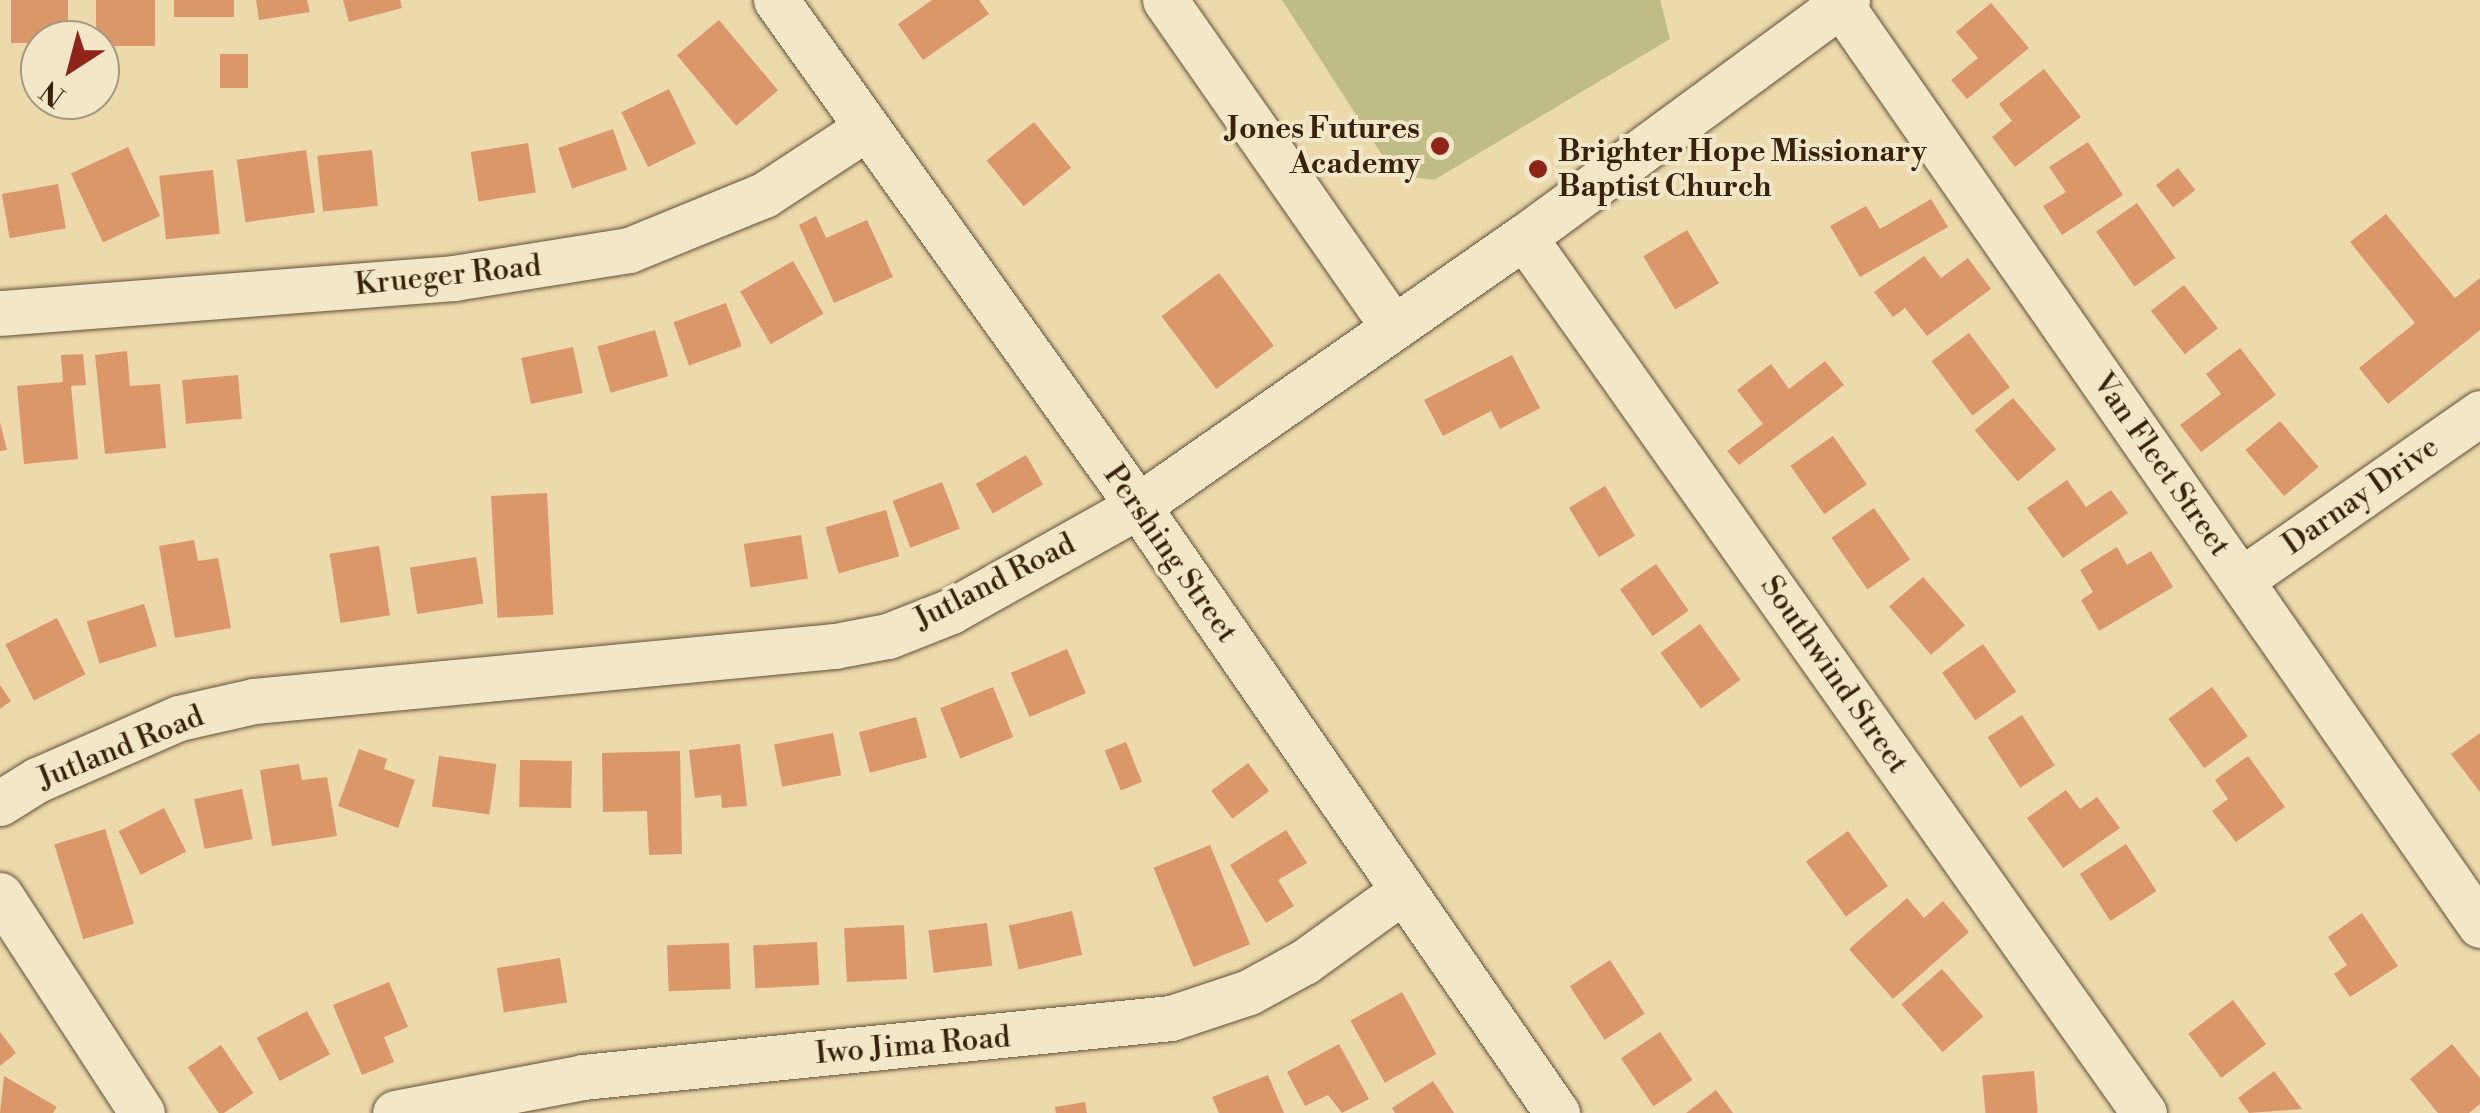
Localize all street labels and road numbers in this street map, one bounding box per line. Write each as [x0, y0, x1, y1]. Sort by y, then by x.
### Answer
street label: Krueger Road [353, 248, 543, 304]
street label: Van Fleet Street [2084, 366, 2238, 564]
street label: Darnay Drive [2276, 429, 2446, 563]
street label: Pershing Street [1095, 458, 1245, 650]
street label: Jutland Road [909, 526, 1081, 638]
street label: Southwind Street [1752, 569, 1916, 781]
street label: Jutland Road [33, 698, 209, 798]
street label: Iwo Jima Road [814, 1020, 1012, 1072]

